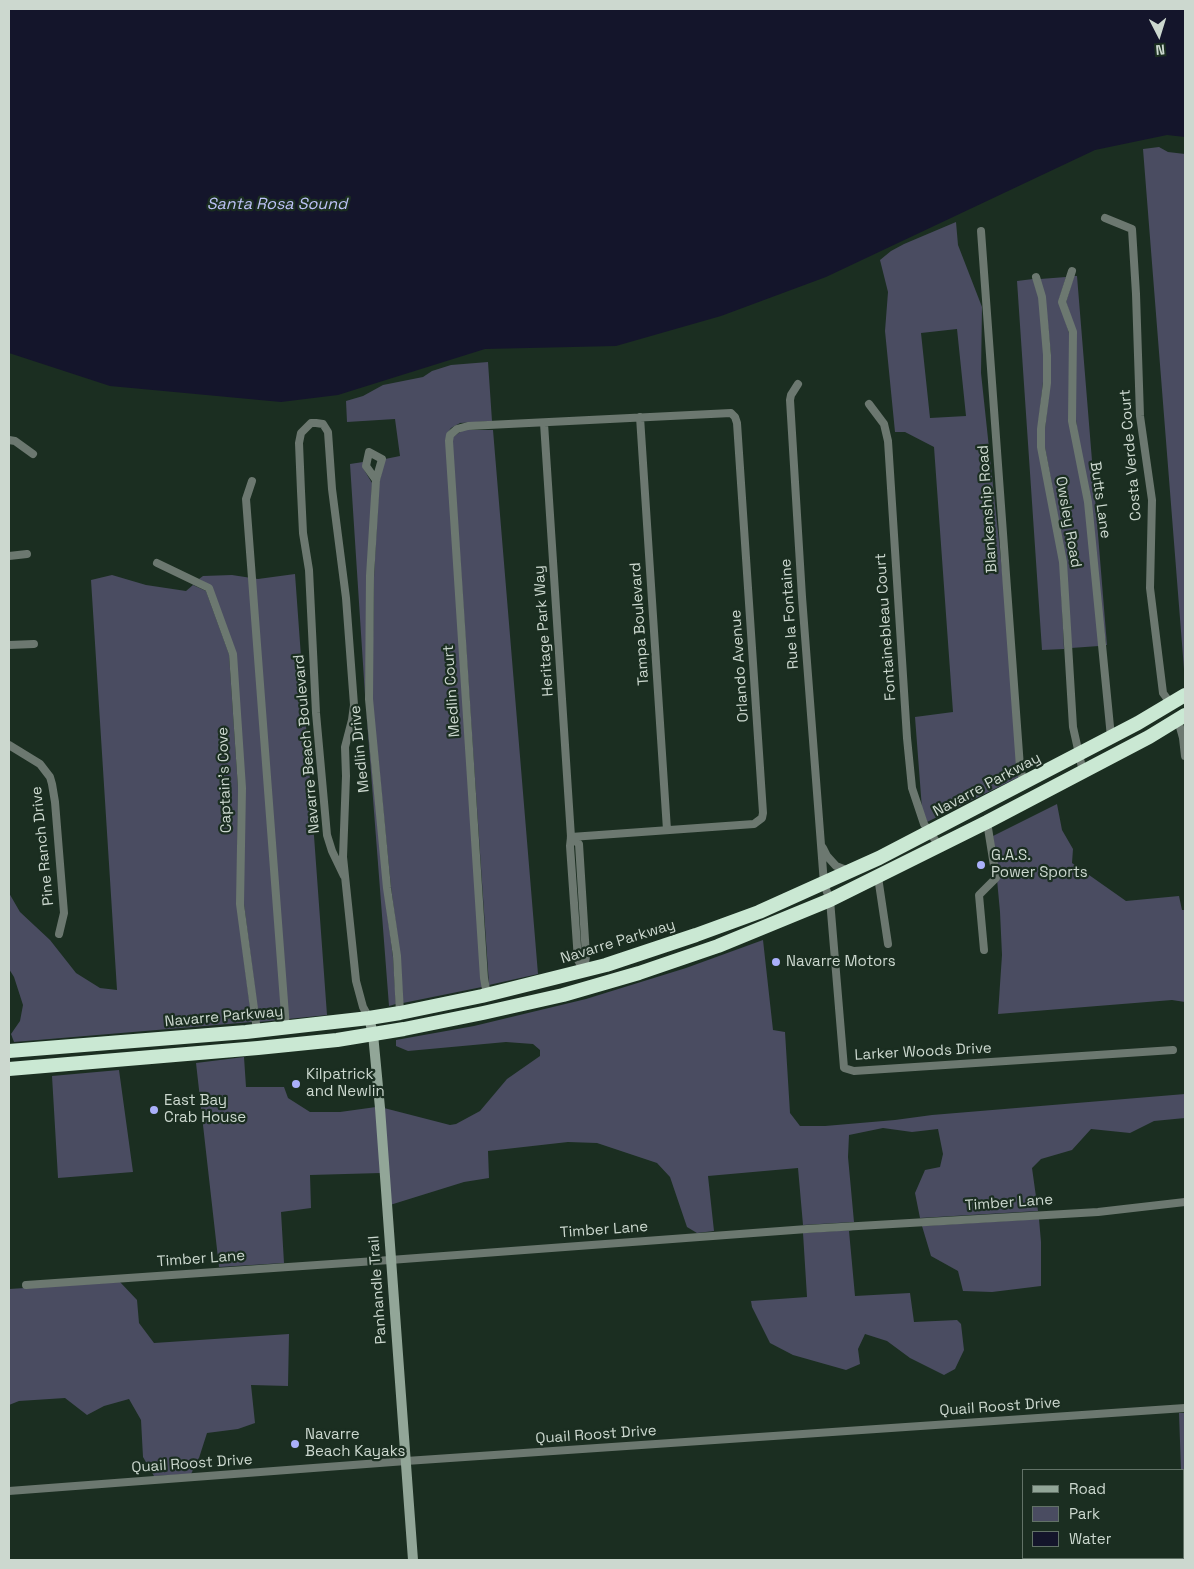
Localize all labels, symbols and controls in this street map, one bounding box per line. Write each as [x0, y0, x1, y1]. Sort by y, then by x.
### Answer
north arrow [1134, 10, 1184, 60]
text: N [1155, 41, 1166, 59]
water label: Santa Rosa Sound [207, 195, 347, 215]
street label: Costa Verde Court [1116, 388, 1146, 522]
street label: Blankenship Road [975, 444, 1001, 574]
street label: Butts Lane [1086, 460, 1114, 540]
street label: Owsley Road [1051, 475, 1085, 569]
street label: Fontainebleau Court [872, 553, 900, 701]
street label: Rue la Fontaine [777, 558, 803, 670]
street label: Tampa Boulevard [627, 562, 653, 686]
street label: Heritage Park Way [530, 565, 558, 697]
street label: Orlando Avenue [727, 609, 753, 723]
street label: Medlin Court [440, 644, 464, 738]
street label: Navarre Beach Boulevard [290, 654, 324, 834]
street label: Medlin Drive [346, 704, 374, 794]
street label: Captain's Cove [214, 727, 236, 833]
street label: Navarre Parkway [930, 749, 1044, 821]
street label: Pine Ranch Drive [28, 785, 58, 907]
place label: G.A.S. Power Sports [991, 847, 1088, 882]
marker: G.A.S. Power Sports [975, 859, 987, 871]
street label: Navarre Parkway [558, 916, 678, 968]
place label: Navarre Motors [786, 953, 896, 971]
marker: Navarre Motors [770, 956, 782, 968]
street label: Navarre Parkway [164, 1003, 284, 1031]
street label: Larker Woods Drive [854, 1039, 992, 1065]
place label: Kilpatrick and Newlin [306, 1066, 385, 1101]
marker: Kilpatrick and Newlin [290, 1078, 302, 1090]
place label: East Bay Crab House [164, 1092, 246, 1127]
marker: East Bay Crab House [148, 1104, 160, 1116]
street label: Timber Lane [964, 1191, 1054, 1215]
street label: Timber Lane [559, 1218, 649, 1242]
street label: Panhandle Trail [365, 1235, 391, 1345]
street label: Timber Lane [156, 1247, 246, 1271]
street label: Quail Roost Drive [939, 1394, 1061, 1420]
street label: Quail Roost Drive [535, 1422, 657, 1448]
place label: Navarre Beach Kayaks [305, 1426, 405, 1461]
marker: Navarre Beach Kayaks [289, 1438, 301, 1450]
street label: Quail Roost Drive [131, 1451, 253, 1477]
legend [1022, 1469, 1184, 1559]
text: Road [1069, 1479, 1106, 1498]
text: Park [1069, 1504, 1100, 1523]
text: Water [1069, 1529, 1111, 1548]

